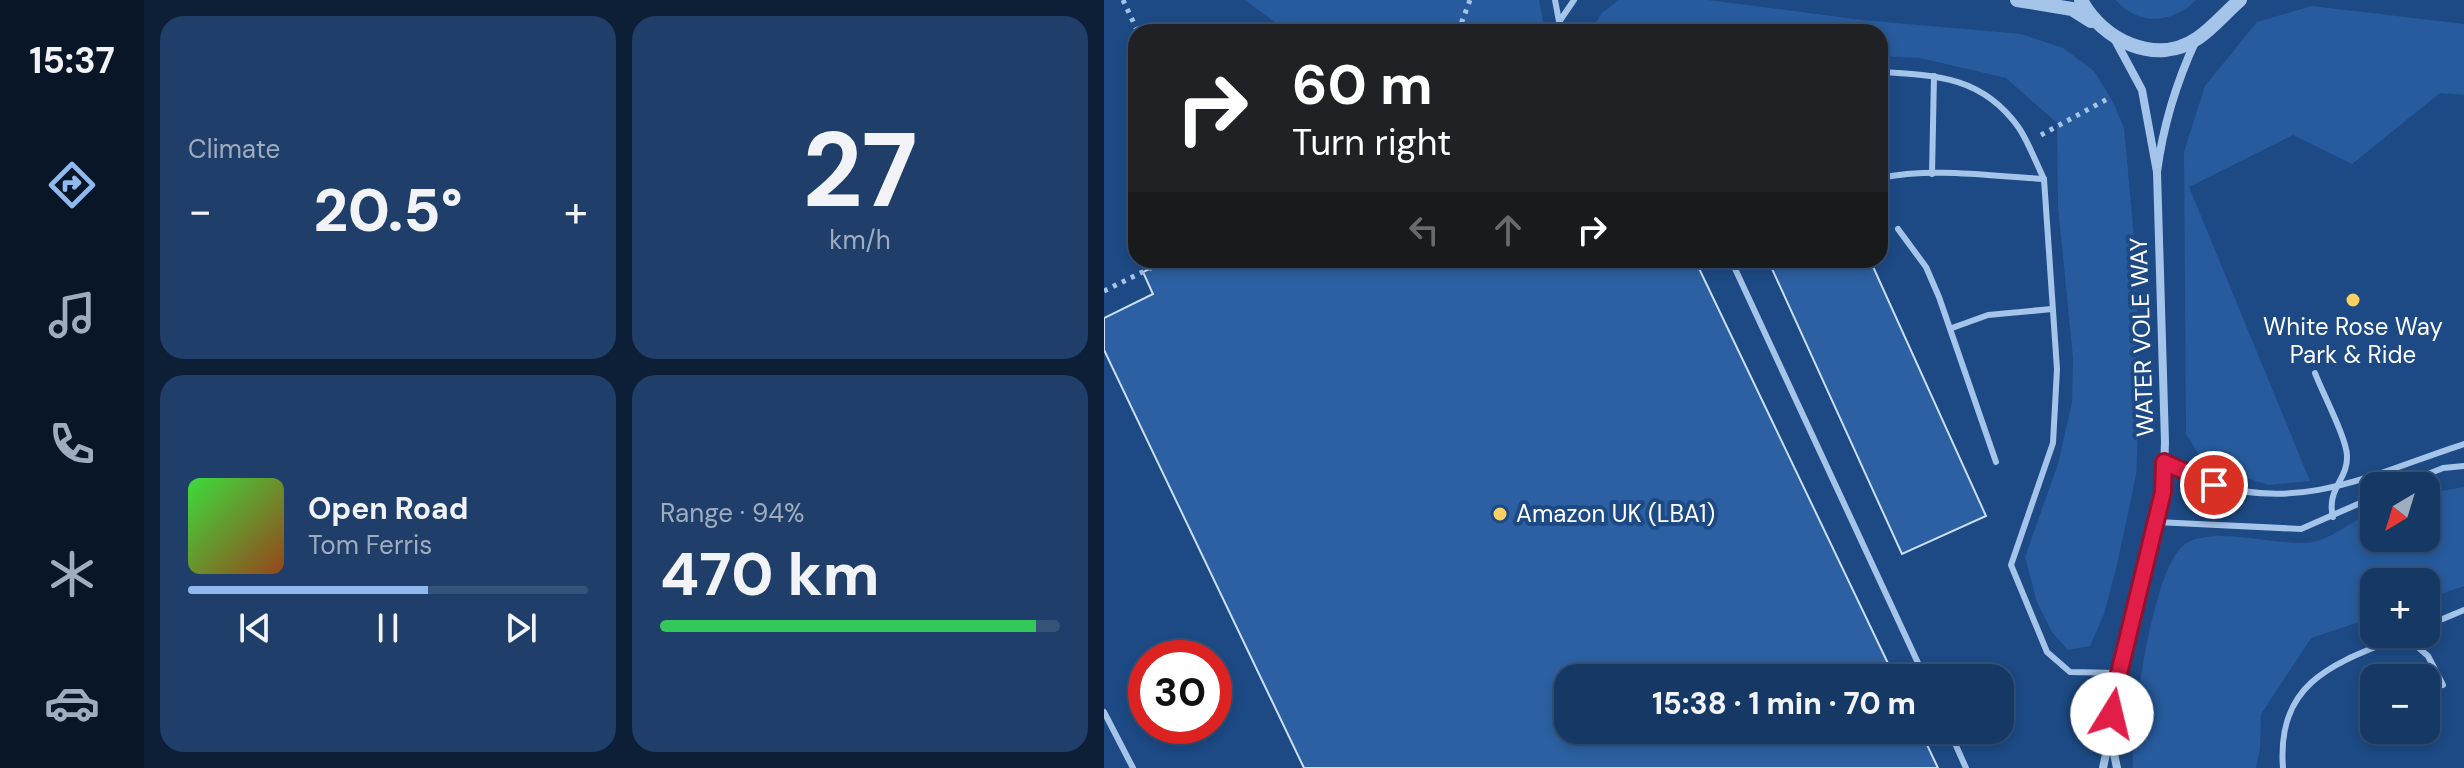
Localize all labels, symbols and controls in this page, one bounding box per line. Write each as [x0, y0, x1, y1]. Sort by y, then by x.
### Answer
text: 15:37 [29, 37, 115, 84]
text: 60 m [1292, 48, 1433, 121]
icon: right [1160, 56, 1264, 160]
text: 27 [802, 103, 918, 238]
text: Turn right [1292, 119, 1451, 166]
text: Climate [188, 132, 280, 166]
icon: directions [44, 157, 100, 213]
text: 20.5° [313, 171, 463, 250]
text: − [188, 182, 212, 240]
text: + [564, 182, 588, 240]
icon: left [1402, 208, 1446, 252]
icon: ahead [1486, 208, 1530, 252]
icon: right [1570, 208, 1614, 252]
text: km/h [829, 223, 891, 257]
street label: WATER VOLE WAY [2123, 237, 2160, 437]
icon: music [44, 287, 100, 343]
marker: White Rose Way Park & Ride [2344, 291, 2362, 309]
place label: White Rose Way Park & Ride [2263, 311, 2443, 370]
icon: phone [44, 416, 100, 472]
pin [2180, 451, 2248, 519]
icon: arrive [2192, 463, 2236, 507]
north arrow [2360, 472, 2440, 552]
map controls [2360, 472, 2440, 744]
text: Open Road [308, 489, 468, 528]
text: Range · 94% [660, 496, 804, 530]
place label: Amazon UK (LBA1) [1516, 498, 1715, 529]
marker: Amazon UK (LBA1) [1491, 505, 1509, 523]
text: Tom Ferris [308, 528, 432, 562]
text: 470 km [660, 535, 879, 614]
icon: climate [44, 546, 100, 602]
button: + [2360, 568, 2440, 648]
icon: previous [233, 606, 277, 650]
icon: pause [366, 606, 410, 650]
icon: next [499, 606, 543, 650]
speed limit sign: 30 [1128, 640, 1232, 744]
button: − [2360, 664, 2440, 744]
position arrow [2070, 672, 2154, 756]
icon: car [44, 675, 100, 731]
text: 15:38 · 1 min · 70 m [1652, 684, 1916, 723]

